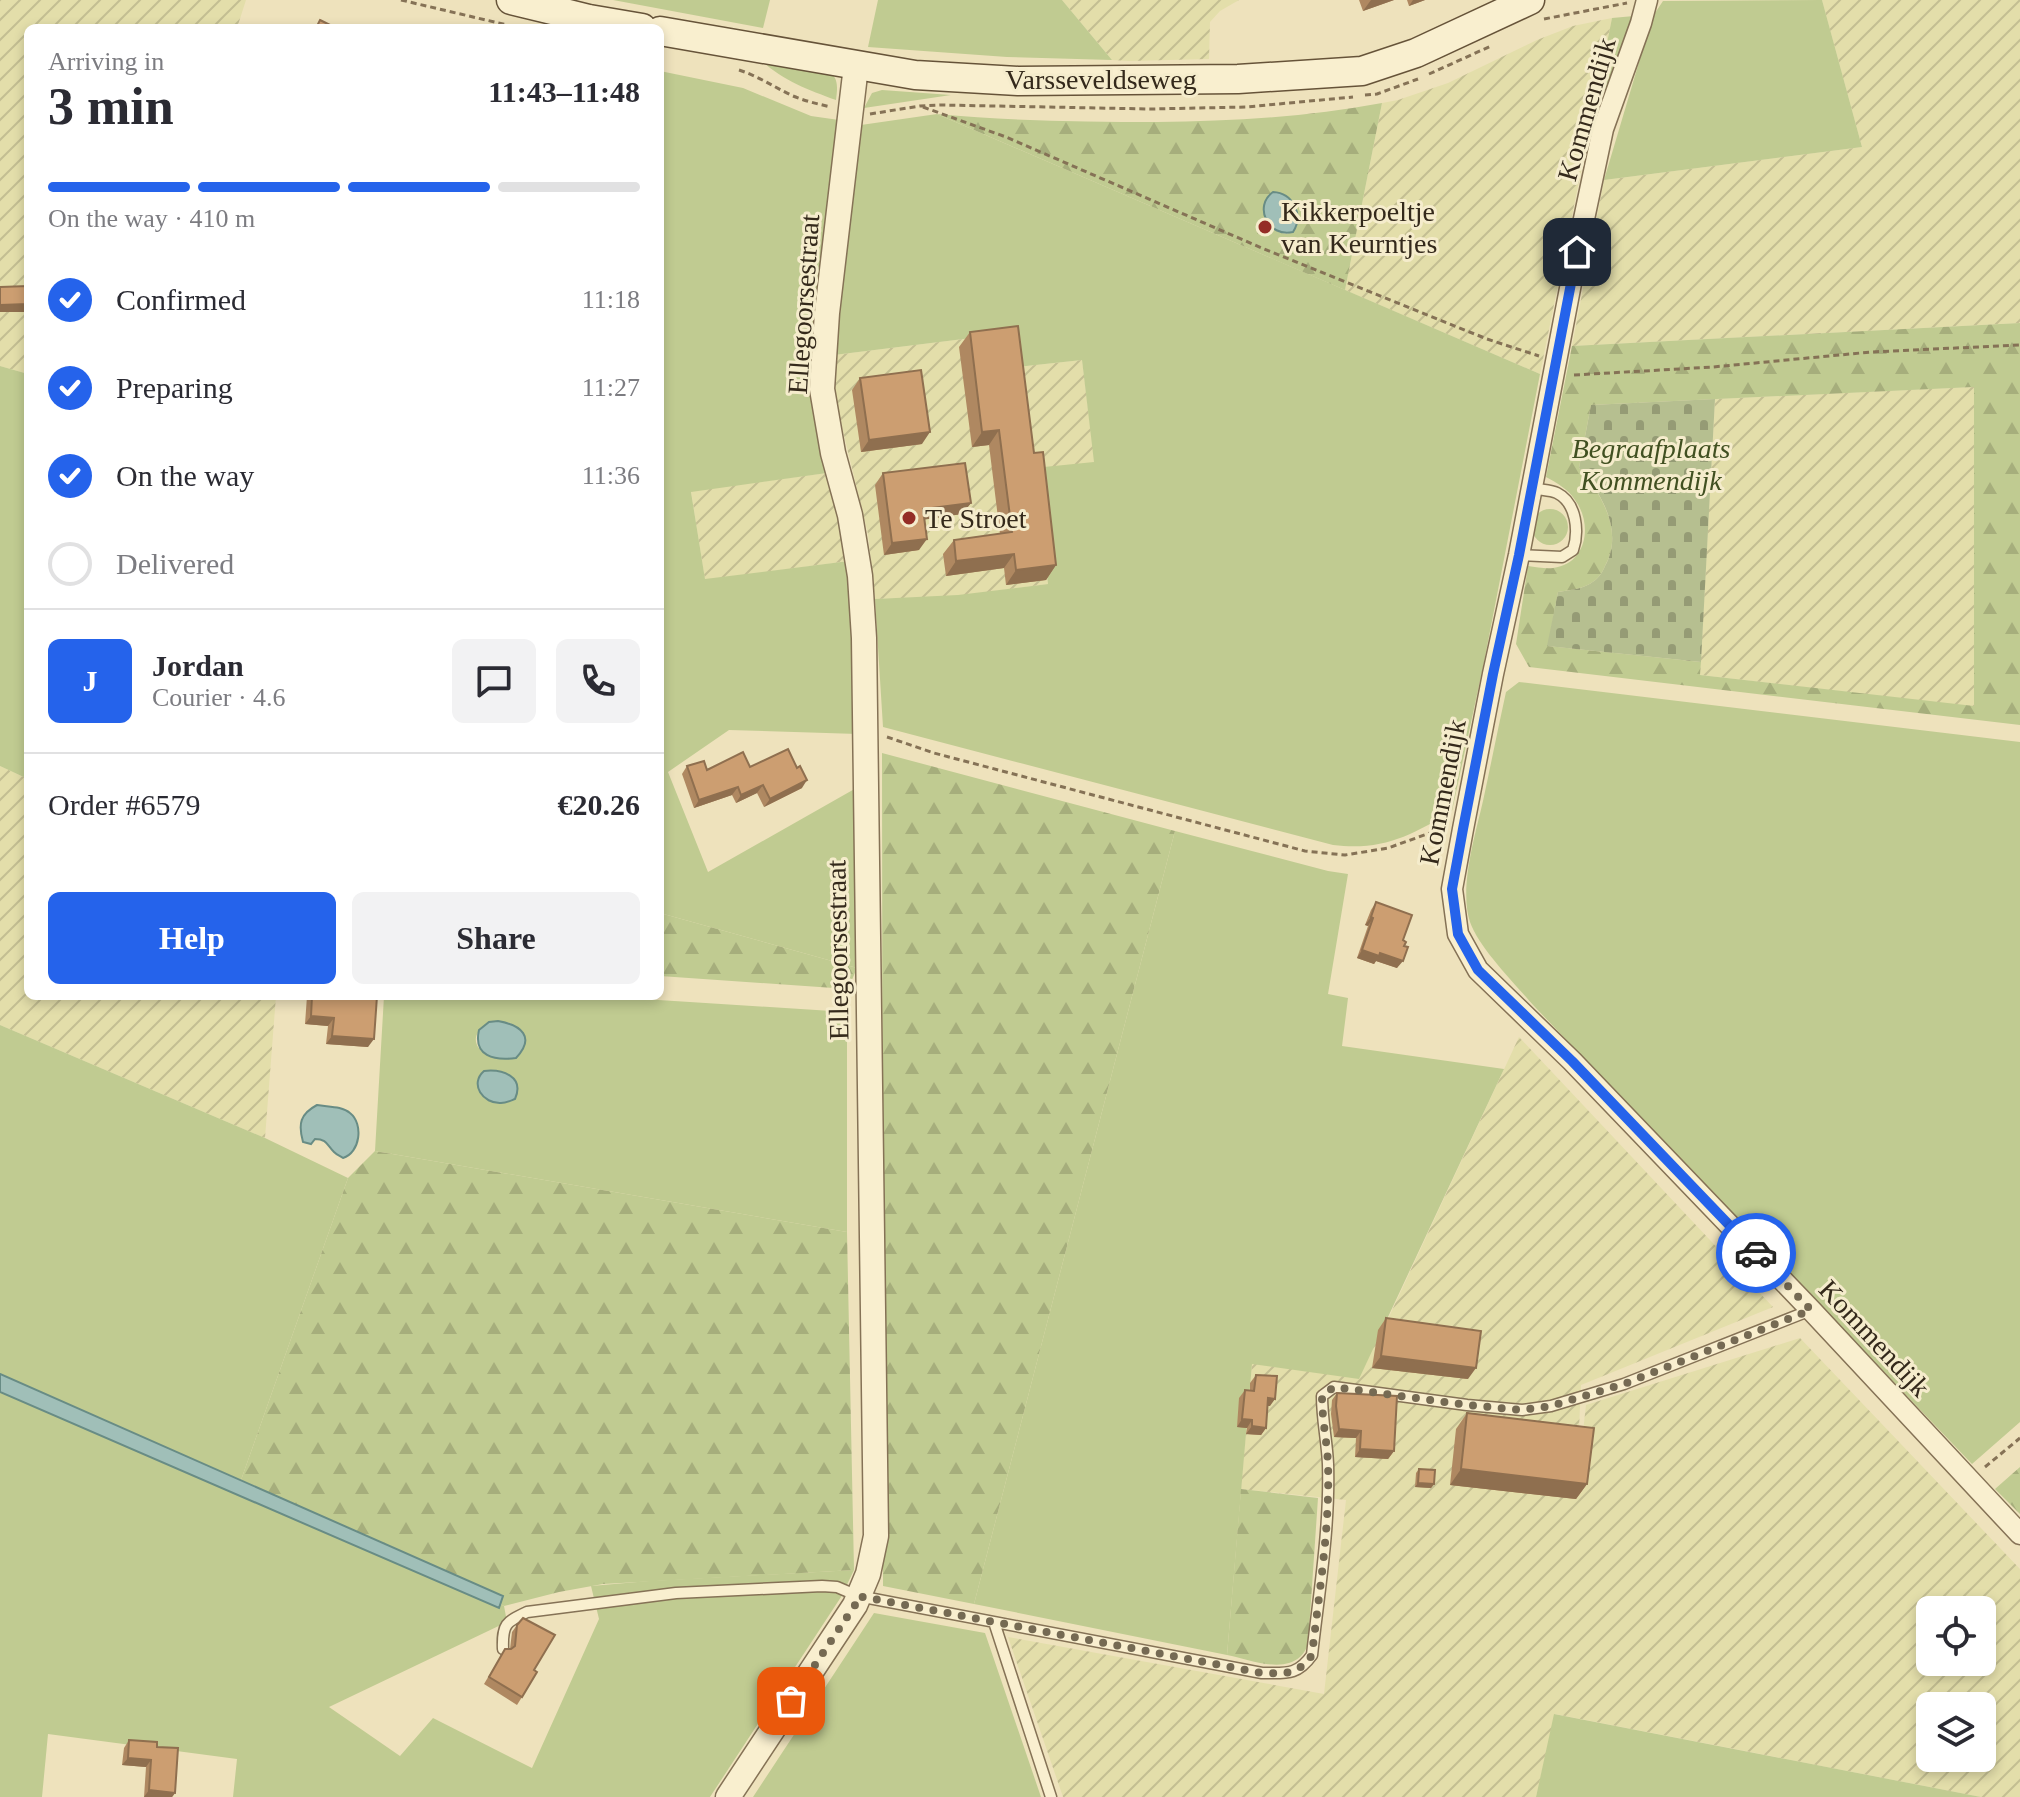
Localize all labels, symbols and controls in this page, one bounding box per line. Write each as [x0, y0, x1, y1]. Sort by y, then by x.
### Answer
street label: Kommendijk [1551, 34, 1622, 184]
text: Arriving in [48, 47, 164, 76]
street label: Varsseveldseweg [1005, 64, 1197, 95]
text: 11:43–11:48 [488, 75, 640, 108]
text: 3 min [48, 78, 174, 135]
place label: Kikkerpoeltje van Keurntjes [1281, 196, 1437, 259]
text: On the way · 410 m [48, 204, 255, 233]
street label: Ellegoorsestraat [782, 213, 825, 395]
marker: Kikkerpoeltje van Keurntjes [1256, 218, 1274, 236]
pin [1543, 218, 1611, 286]
icon: home [1555, 230, 1599, 274]
icon: check [48, 278, 92, 322]
text: Confirmed [116, 283, 246, 316]
text: 11:18 [582, 285, 640, 314]
icon: check [48, 366, 92, 410]
text: Preparing [116, 371, 233, 404]
text: 11:27 [582, 373, 640, 402]
park label: Begraafplaats Kommendijk [1572, 433, 1730, 496]
icon: check [48, 454, 92, 498]
text: On the way [116, 459, 254, 492]
text: 11:36 [582, 461, 640, 490]
place label: Te Stroet [925, 503, 1027, 534]
marker: Te Stroet [900, 509, 918, 527]
text: Delivered [116, 547, 234, 580]
button: chat [452, 639, 536, 723]
button: phone [556, 639, 640, 723]
text: Jordan [152, 649, 244, 682]
text: J [83, 664, 98, 697]
text: Courier · 4.6 [152, 683, 286, 712]
street label: Kommendijk [1413, 717, 1472, 868]
text: Order #6579 [48, 788, 200, 821]
text: €20.26 [558, 788, 640, 821]
street label: Ellegoorsestraat [820, 859, 855, 1040]
button: Help [48, 892, 336, 984]
button: Share [352, 892, 640, 984]
courier [1716, 1213, 1796, 1293]
icon: car [1734, 1231, 1778, 1275]
street label: Kommendijk [1813, 1274, 1936, 1403]
map controls [1916, 1596, 1996, 1772]
button: locate [1916, 1596, 1996, 1676]
pin [757, 1667, 825, 1735]
icon: bag [769, 1679, 813, 1723]
button: layers [1916, 1692, 1996, 1772]

